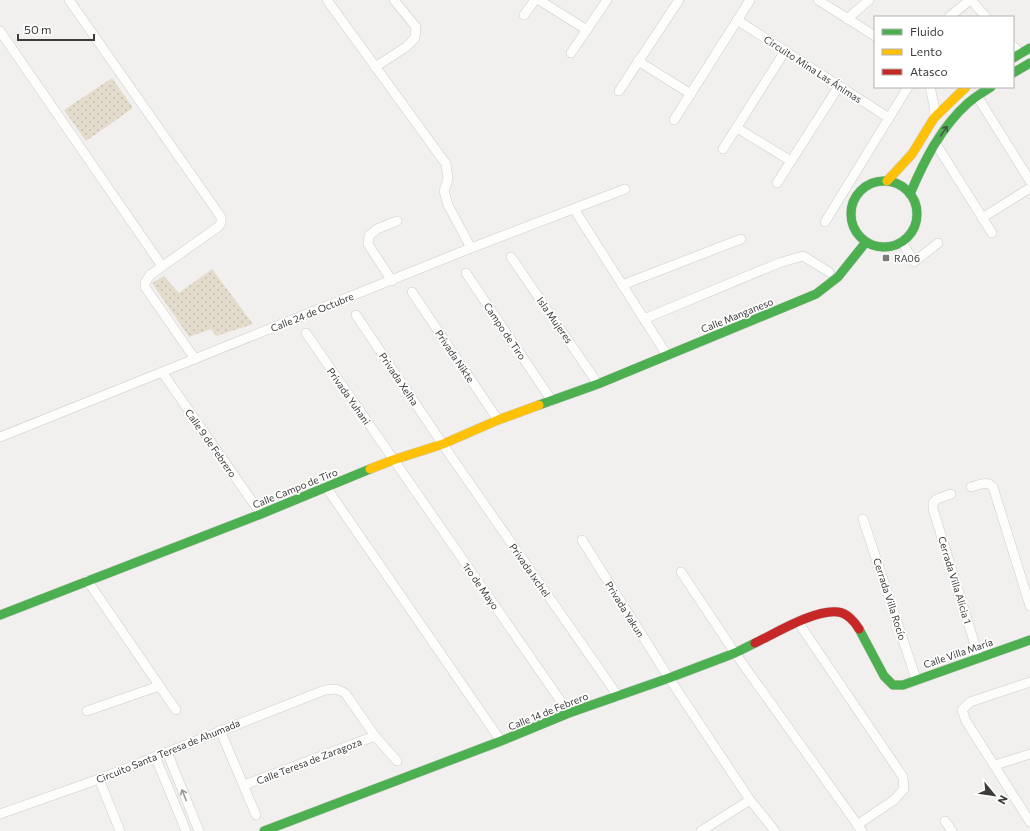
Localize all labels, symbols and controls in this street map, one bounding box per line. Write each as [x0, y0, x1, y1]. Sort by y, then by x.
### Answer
scale bar [18, 16, 94, 42]
legend [874, 16, 1014, 88]
text: 50 m [24, 22, 52, 36]
text: Fluido [910, 24, 944, 38]
street label: Circuito Mina Las Ánimas [762, 33, 865, 105]
text: Lento [910, 44, 942, 58]
text: Atasco [910, 64, 948, 78]
one-way arrow [940, 126, 948, 137]
place label: RA06 [894, 252, 920, 264]
marker: RA06 [881, 253, 891, 263]
street label: Calle 24 de Octubre [269, 290, 355, 334]
street label: Isla Mujeres [535, 295, 576, 346]
street label: Calle Manganeso [699, 295, 775, 335]
street label: Campo de Tiro [481, 300, 529, 362]
street label: Privada Nikte [433, 327, 477, 385]
street label: Privada Xelha [377, 350, 421, 408]
street label: Privada Yuhani [325, 365, 373, 427]
street label: Calle 9 de Febrero [183, 406, 239, 480]
street label: Calle Campo de Tiro [251, 465, 339, 511]
street label: Cerrada Villa Alicia 1 [936, 535, 974, 625]
street label: Privada Ixchel [507, 541, 553, 599]
street label: Cerrada Villa Rocío [871, 556, 909, 642]
street label: 1ro de Mayo [460, 560, 502, 612]
street label: Privada Yakun [603, 579, 647, 639]
street label: Calle Villa María [922, 636, 994, 670]
street label: Calle 14 de Febrero [506, 689, 590, 733]
street label: Circuito Santa Teresa de Ahumada [94, 717, 242, 785]
street label: Calle Teresa de Zaragoza [255, 735, 363, 787]
north arrow [974, 775, 1014, 815]
one-way arrow [180, 789, 188, 801]
text: N [995, 793, 1011, 807]

